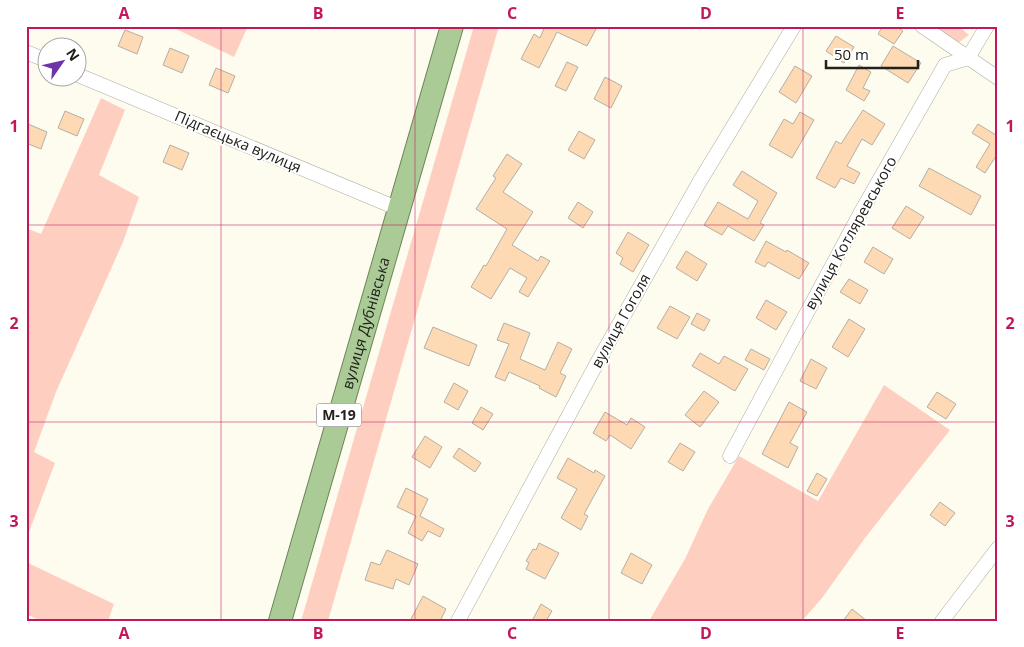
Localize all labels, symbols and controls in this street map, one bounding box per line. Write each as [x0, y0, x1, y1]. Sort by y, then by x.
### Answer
text: A [118, 2, 130, 24]
text: B [313, 2, 323, 24]
text: C [507, 2, 517, 24]
text: D [700, 2, 712, 24]
text: E [896, 2, 905, 24]
north arrow [38, 38, 88, 88]
scale bar [826, 38, 919, 70]
text: N [62, 44, 84, 64]
text: 50 m [834, 44, 869, 64]
street label: Підгаєцька вулиця [172, 105, 305, 177]
text: 1 [9, 115, 19, 137]
text: 1 [1005, 115, 1015, 137]
street label: вулиця Котляревського [800, 152, 901, 313]
street label: вулиця Дубнівська [337, 254, 394, 391]
street label: вулиця Гоголя [586, 270, 654, 371]
text: 2 [9, 312, 19, 334]
text: 2 [1005, 312, 1015, 334]
road number: М-19 [316, 404, 362, 426]
text: 3 [9, 510, 19, 532]
text: 3 [1005, 510, 1015, 532]
text: A [118, 622, 130, 644]
text: B [313, 622, 323, 644]
text: C [507, 622, 517, 644]
text: D [700, 622, 712, 644]
text: E [896, 622, 905, 644]

